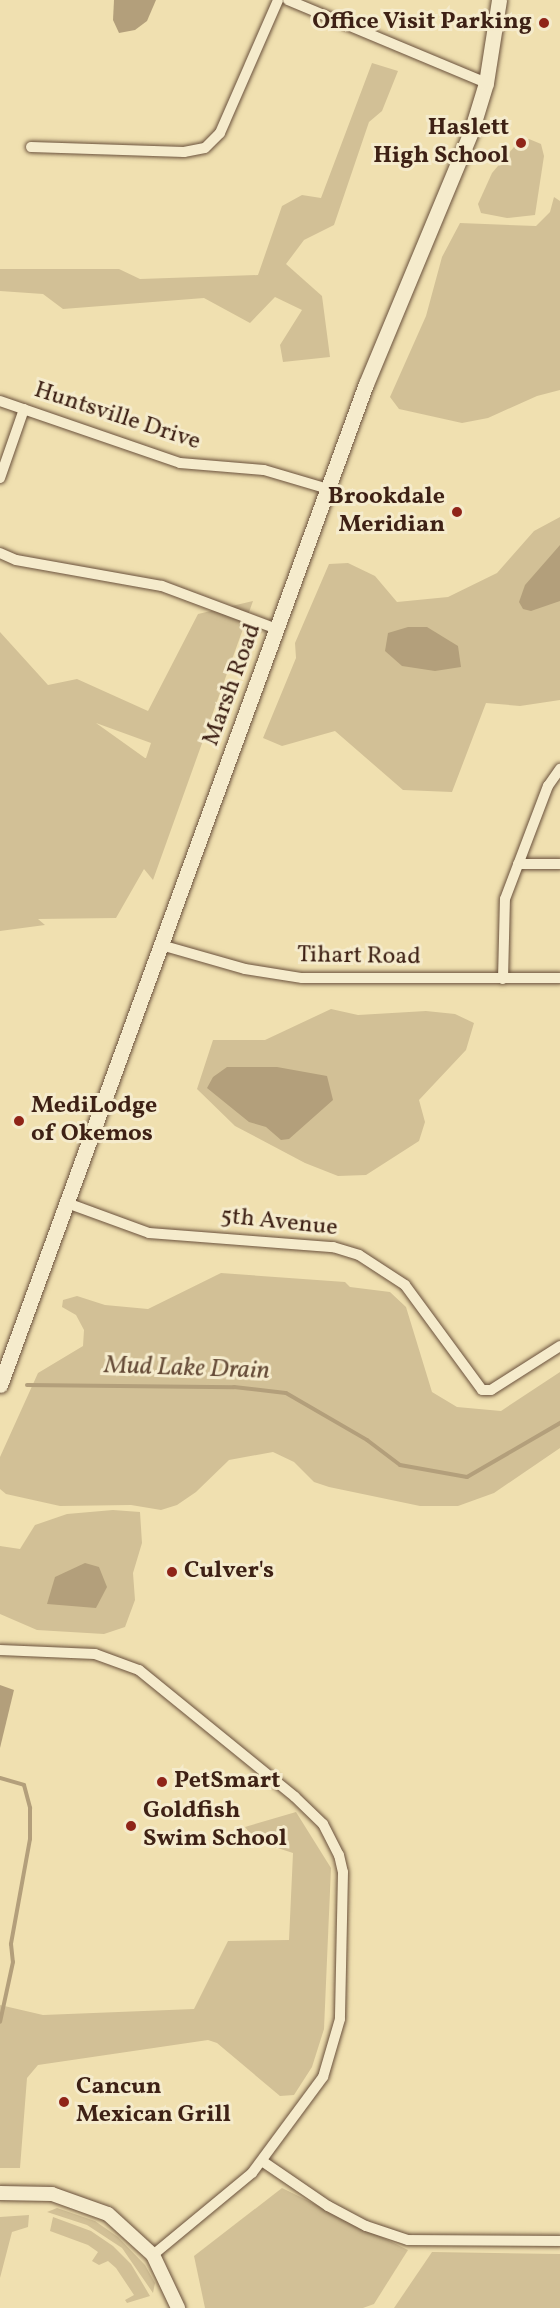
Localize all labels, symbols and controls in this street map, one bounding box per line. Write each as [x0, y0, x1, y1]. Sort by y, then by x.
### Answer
place label: Office Visit Parking [311, 9, 532, 37]
marker: Office Visit Parking [537, 16, 551, 30]
place label: Haslett High School [373, 115, 509, 171]
marker: Haslett High School [514, 136, 528, 150]
street label: Huntsville Drive [30, 377, 204, 457]
place label: Brookdale Meridian [328, 484, 445, 540]
marker: Brookdale Meridian [450, 505, 464, 519]
street label: Marsh Road [198, 620, 268, 750]
street label: Tihart Road [297, 942, 421, 972]
place label: MediLodge of Okemos [31, 1093, 157, 1149]
marker: MediLodge of Okemos [12, 1114, 26, 1128]
street label: 5th Avenue [219, 1203, 339, 1243]
water label: Mud Lake Drain [104, 1351, 270, 1387]
place label: Culver's [184, 1558, 274, 1586]
marker: Culver's [165, 1565, 179, 1579]
place label: PetSmart [174, 1768, 280, 1796]
marker: PetSmart [155, 1775, 169, 1789]
place label: Goldfish Swim School [143, 1798, 287, 1854]
marker: Goldfish Swim School [124, 1819, 138, 1833]
place label: Cancun Mexican Grill [76, 2074, 231, 2130]
marker: Cancun Mexican Grill [57, 2095, 71, 2109]

